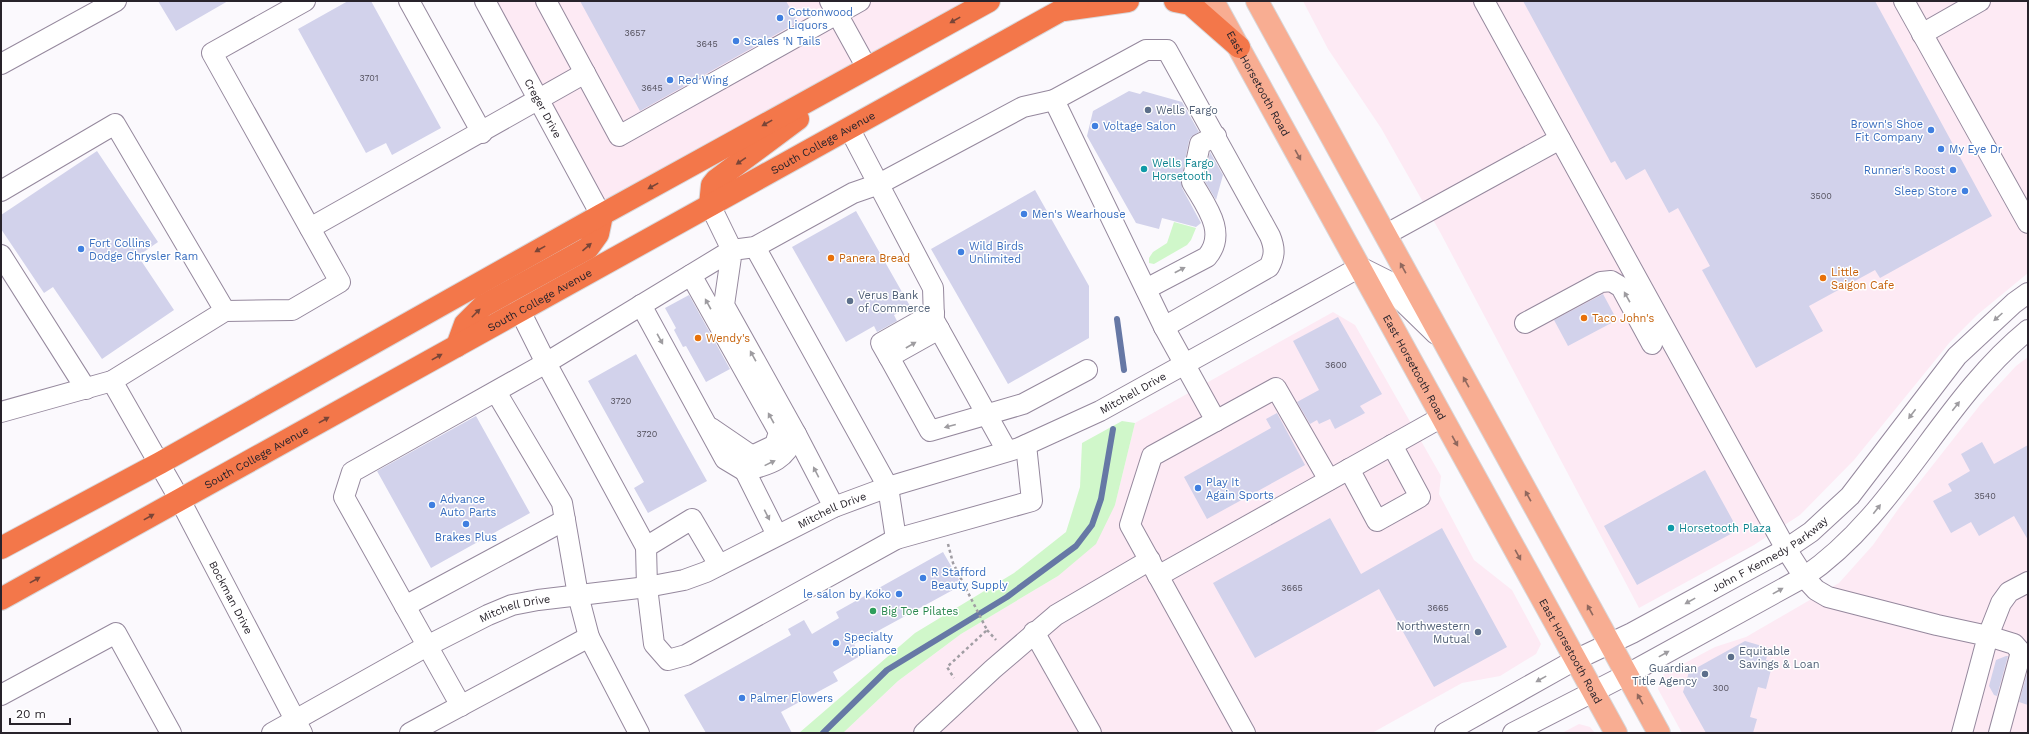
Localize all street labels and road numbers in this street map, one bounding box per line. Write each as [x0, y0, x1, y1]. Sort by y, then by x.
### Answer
street label: East Horsetooth Road [1224, 29, 1292, 138]
street label: Creger Drive [521, 76, 564, 141]
street label: South College Avenue [769, 109, 878, 177]
street label: South College Avenue [485, 266, 594, 335]
street label: East Horsetooth Road [1380, 313, 1448, 422]
street label: Mitchell Drive [1098, 370, 1169, 417]
street label: South College Avenue [202, 424, 311, 492]
street label: Mitchell Drive [796, 490, 868, 531]
street label: John F Kennedy Parkway [1710, 514, 1831, 595]
street label: Bockman Drive [206, 559, 255, 636]
street label: Mitchell Drive [477, 593, 551, 625]
street label: East Horsetooth Road [1536, 596, 1605, 706]

